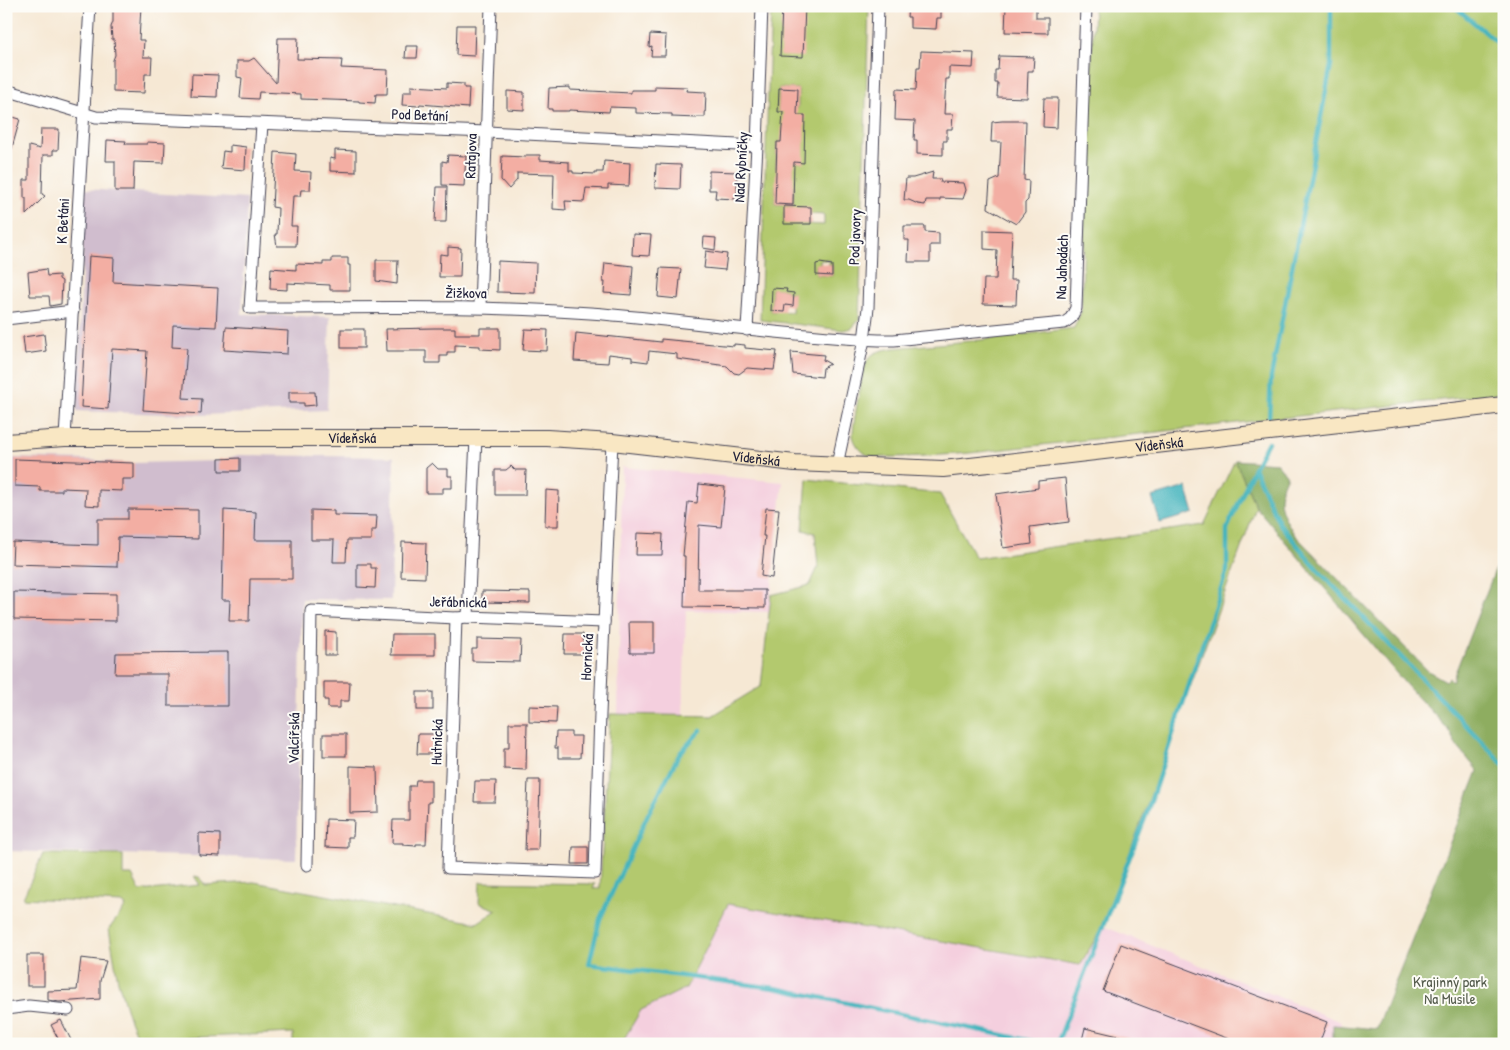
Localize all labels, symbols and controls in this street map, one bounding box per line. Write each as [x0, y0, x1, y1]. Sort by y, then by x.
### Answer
street label: Pod Betání [391, 103, 449, 126]
street label: Nad Rybníčky [728, 131, 753, 203]
street label: Ratajova [459, 133, 482, 179]
street label: K Betáni [51, 197, 74, 245]
street label: Pod javory [843, 209, 866, 265]
street label: Na Jahodách [1050, 234, 1073, 300]
street label: Žižkova [445, 282, 487, 303]
street label: Vídeňská [328, 427, 376, 448]
street label: Vídeňská [1134, 431, 1184, 457]
street label: Vídeňská [731, 445, 781, 471]
street label: Jeřábnická [429, 591, 487, 613]
street label: Hornická [575, 633, 598, 681]
street label: Valcířská [283, 712, 304, 764]
street label: Hutnická [425, 718, 448, 765]
park label: Krajinný park Na Musile [1413, 971, 1487, 1009]

